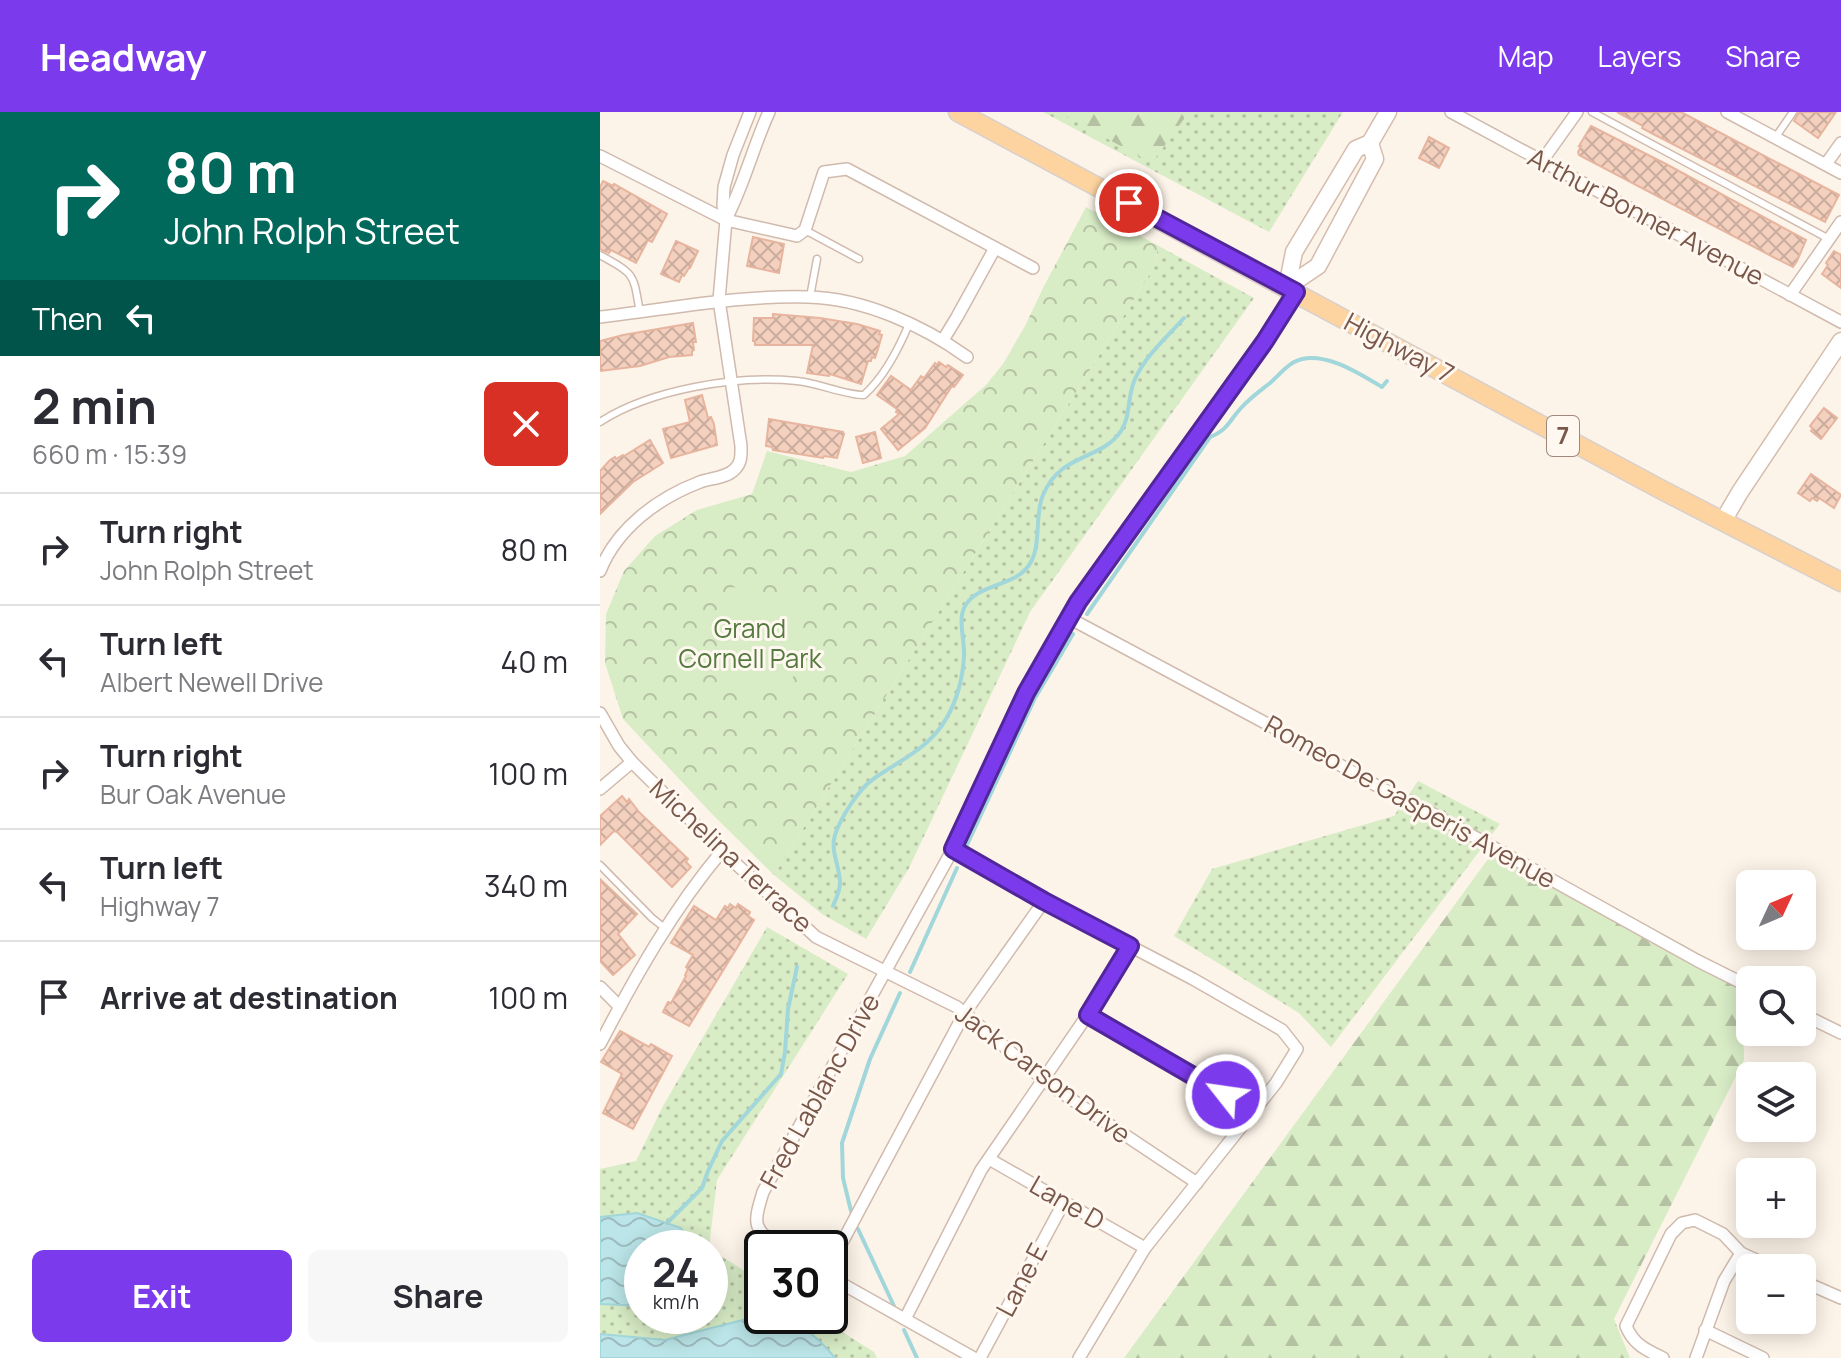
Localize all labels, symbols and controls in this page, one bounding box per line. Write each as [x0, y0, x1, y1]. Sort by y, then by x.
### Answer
text: Headway [40, 30, 207, 82]
text: Map [1498, 37, 1554, 75]
text: Layers [1598, 37, 1681, 75]
text: Share [1725, 37, 1801, 75]
text: 80 m [164, 133, 297, 210]
street label: Arthur Bonner Avenue [1522, 139, 1771, 294]
icon: right [32, 144, 136, 248]
pin [1095, 169, 1163, 237]
icon: arrive [1107, 181, 1151, 225]
text: John Rolph Street [164, 206, 460, 255]
icon: left [119, 296, 163, 340]
text: Then [32, 298, 103, 339]
street label: Highway 7 [1338, 303, 1461, 391]
text: 2 min [32, 373, 157, 438]
button: close [484, 382, 568, 466]
road number: 7 [1547, 416, 1579, 456]
text: 660 m · 15:39 [32, 436, 187, 472]
text: Turn right [100, 511, 243, 552]
icon: right [32, 527, 76, 571]
text: 80 m [501, 529, 568, 570]
text: John Rolph Street [100, 552, 314, 588]
park label: Grand Cornell Park [678, 610, 823, 676]
text: Turn left [100, 623, 223, 664]
icon: left [32, 639, 76, 683]
text: 40 m [501, 641, 568, 682]
text: Albert Newell Drive [100, 664, 323, 700]
street label: Romeo De Gasperis Avenue [1258, 706, 1563, 896]
text: Turn right [100, 735, 243, 776]
icon: right [32, 751, 76, 795]
text: 100 m [488, 753, 568, 794]
street label: Michelina Terrace [642, 770, 821, 940]
text: Bur Oak Avenue [100, 776, 286, 812]
text: Turn left [100, 847, 223, 888]
icon: left [32, 863, 76, 907]
text: 340 m [484, 865, 568, 906]
north arrow [1736, 870, 1816, 950]
map controls [1736, 870, 1816, 1334]
text: Highway 7 [100, 888, 220, 924]
button: search [1736, 966, 1816, 1046]
icon: arrive [32, 975, 76, 1019]
text: Arrive at destination [100, 977, 398, 1018]
text: 100 m [488, 977, 568, 1018]
street label: Fred Lablanc Drive [751, 987, 888, 1194]
street label: Jack Carson Drive [948, 995, 1139, 1151]
position arrow [1184, 1053, 1268, 1137]
button: layers [1736, 1062, 1816, 1142]
button: + [1736, 1158, 1816, 1238]
street label: Lane D [1023, 1166, 1112, 1238]
speed limit sign: 30 [744, 1230, 848, 1334]
street label: Lane E [987, 1237, 1055, 1323]
text: 24 [652, 1244, 700, 1299]
button: Exit [32, 1250, 292, 1342]
button: Share [308, 1250, 568, 1342]
button: − [1736, 1254, 1816, 1334]
text: km/h [653, 1288, 699, 1315]

